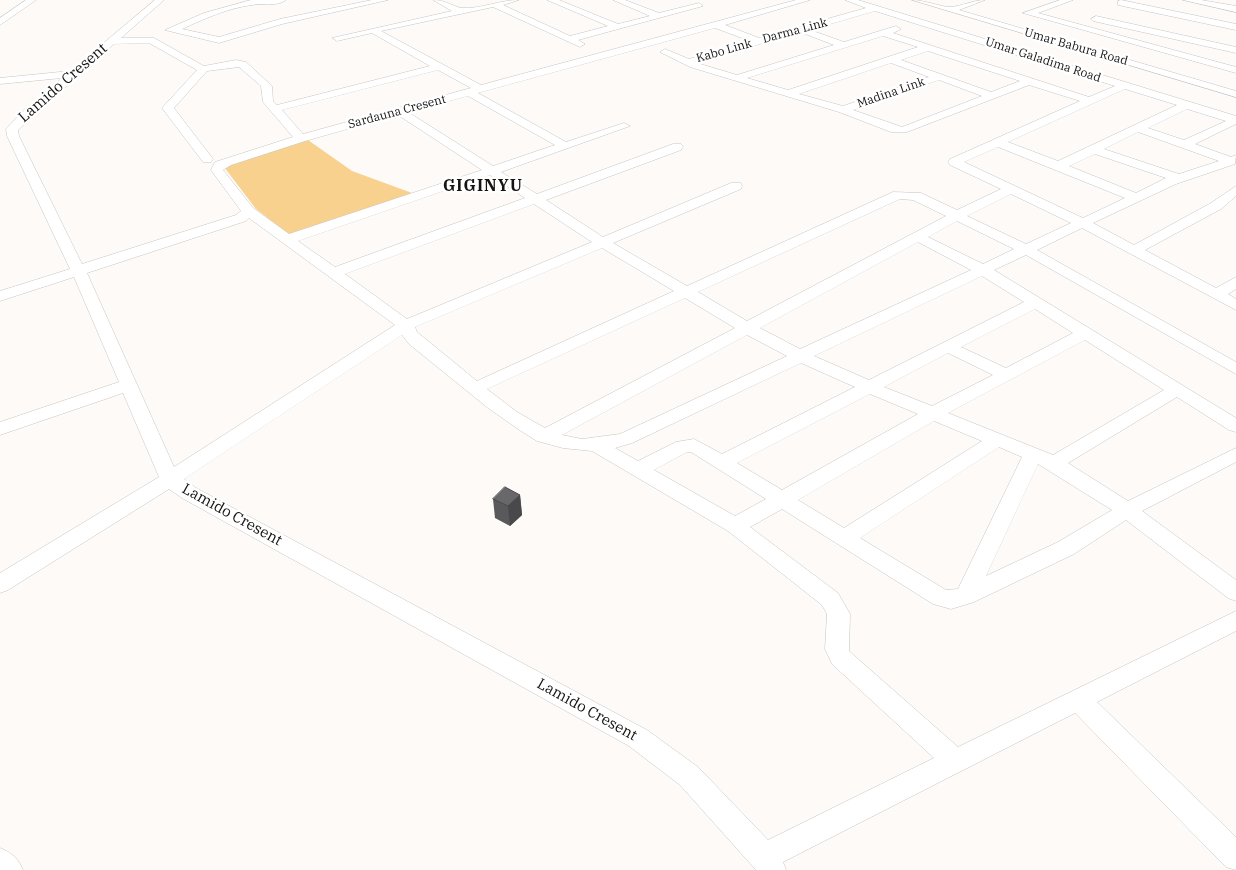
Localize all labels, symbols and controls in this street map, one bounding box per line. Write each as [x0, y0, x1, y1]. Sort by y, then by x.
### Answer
street label: Darma Link [761, 15, 829, 47]
street label: Umar Babura Road [1022, 25, 1130, 69]
street label: Umar Galadima Road [983, 34, 1103, 86]
street label: Kabo Link [695, 36, 753, 66]
street label: Lamido Cresent [15, 40, 111, 126]
street label: Madina Link [855, 75, 927, 111]
street label: Sardauna Cresent [347, 92, 447, 132]
district label: GIGINYU [442, 176, 524, 196]
street label: Lamido Cresent [179, 480, 285, 550]
street label: Lamido Cresent [534, 675, 640, 745]

